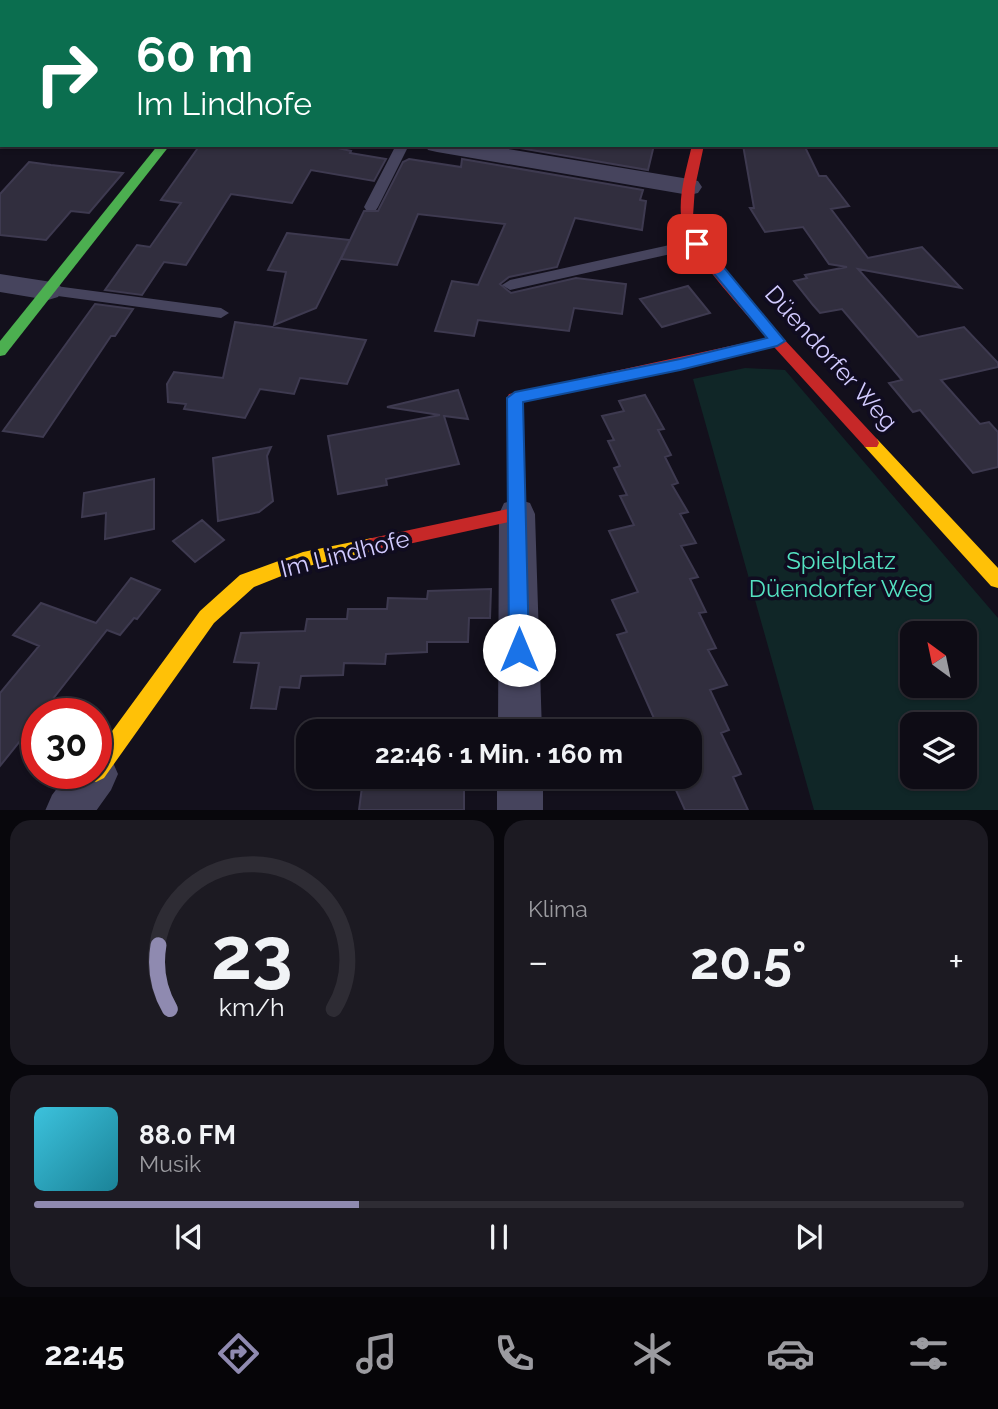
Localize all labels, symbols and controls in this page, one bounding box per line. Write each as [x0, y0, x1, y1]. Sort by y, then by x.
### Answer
text: 60 m [136, 26, 253, 83]
icon: right [21, 28, 112, 119]
text: Im Lindhofe [136, 85, 312, 122]
pin [667, 214, 727, 274]
icon: arrive [678, 225, 716, 263]
street label: Düendorfer Weg [759, 279, 904, 436]
street label: Im Lindhofe [277, 523, 412, 584]
park label: Spielplatz Düendorfer Weg [749, 546, 933, 603]
position arrow [482, 613, 556, 687]
north arrow [900, 621, 976, 698]
map controls [900, 621, 977, 789]
speed limit sign: 30 [21, 698, 112, 789]
button: layers [900, 712, 977, 789]
text: 22:46 · 1 Min. · 160 m [375, 739, 623, 769]
text: Klima [528, 895, 588, 922]
text: 23 [211, 911, 293, 996]
text: 20.5° [690, 930, 807, 991]
text: − [528, 939, 548, 984]
text: + [948, 939, 964, 984]
text: km/h [219, 991, 285, 1021]
text: 88.0 FM [139, 1120, 236, 1150]
text: Musik [139, 1150, 201, 1177]
icon: previous [170, 1218, 208, 1256]
icon: pause [480, 1218, 518, 1256]
icon: next [790, 1218, 828, 1256]
icon: directions [214, 1329, 263, 1378]
icon: music [352, 1329, 401, 1378]
icon: phone [490, 1329, 539, 1378]
icon: climate [628, 1329, 677, 1378]
icon: car [766, 1329, 815, 1378]
icon: filters [904, 1329, 953, 1378]
text: 22:45 [45, 1335, 125, 1372]

